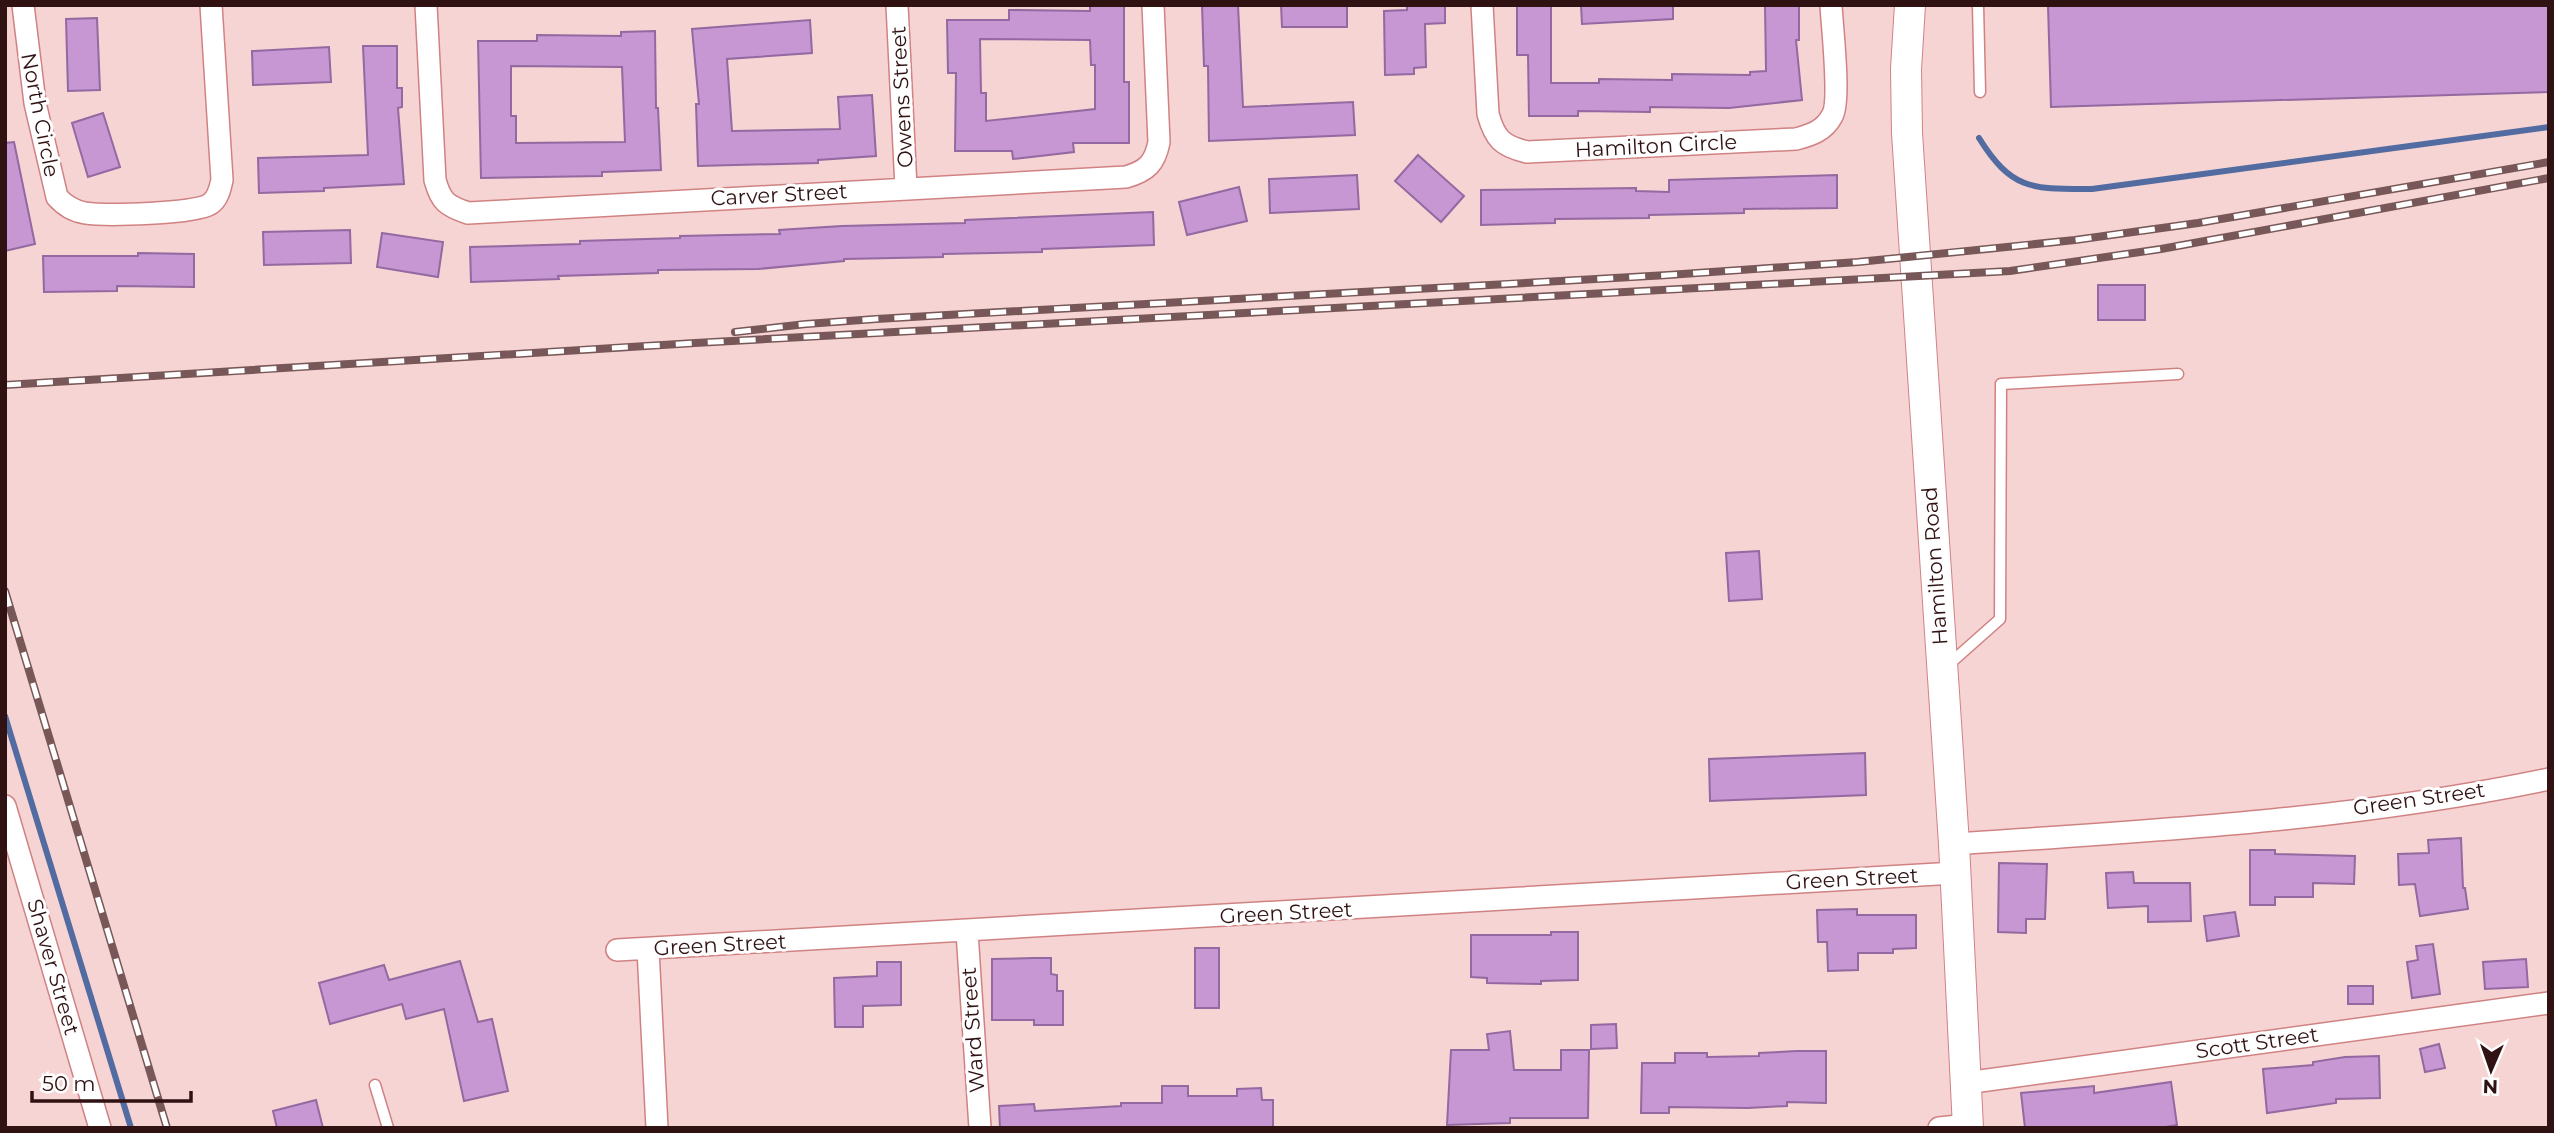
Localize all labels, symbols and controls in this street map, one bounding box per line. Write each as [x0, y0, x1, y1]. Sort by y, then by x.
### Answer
street label: Owens Street [885, 26, 918, 169]
street label: North Circle [16, 51, 65, 179]
street label: Hamilton Circle [1574, 129, 1738, 162]
street label: Carver Street [710, 178, 848, 211]
street label: Hamilton Road [1916, 486, 1953, 646]
street label: Green Street [2351, 777, 2486, 820]
street label: Green Street [1785, 863, 1919, 894]
street label: Shaver Street [22, 896, 85, 1038]
street label: Green Street [1219, 897, 1353, 928]
street label: Green Street [653, 929, 787, 960]
street label: Ward Street [956, 966, 989, 1094]
street label: Scott Street [2194, 1022, 2320, 1063]
north arrow [2456, 1035, 2526, 1105]
scale bar [32, 1060, 191, 1104]
text: 50 m [42, 1071, 96, 1096]
text: N [2482, 1075, 2499, 1098]

